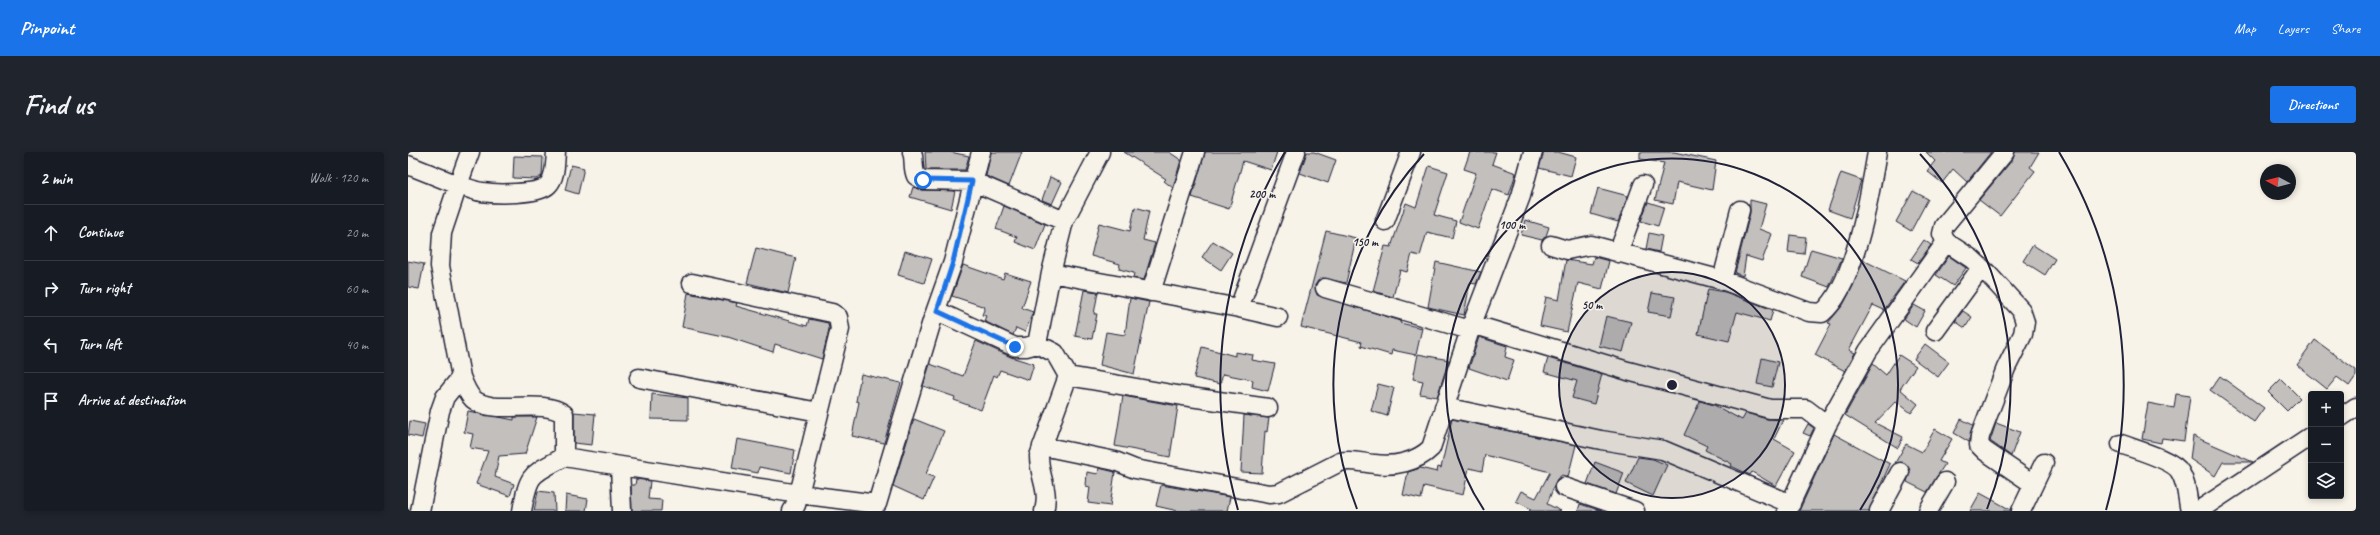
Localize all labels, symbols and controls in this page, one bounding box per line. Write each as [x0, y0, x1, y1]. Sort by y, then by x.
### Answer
text: Pinpoint [20, 16, 74, 40]
text: Map [2234, 20, 2256, 37]
text: Layers [2278, 20, 2309, 37]
text: Share [2331, 20, 2360, 37]
button: Directions [2270, 86, 2356, 123]
text: Find us [24, 87, 94, 122]
north arrow [2260, 164, 2296, 200]
text: 2 min [40, 168, 73, 189]
text: Walk · 120 m [309, 170, 368, 186]
route start [914, 171, 932, 189]
text: 200 m [1249, 186, 1276, 202]
text: 100 m [1499, 217, 1526, 233]
icon: ahead [40, 222, 62, 244]
text: Continue [78, 223, 123, 242]
text: 20 m [346, 225, 368, 241]
text: 150 m [1352, 234, 1379, 250]
icon: right [40, 278, 62, 300]
text: Turn right [78, 279, 131, 298]
text: 60 m [346, 281, 368, 297]
text: 50 m [1582, 297, 1603, 313]
icon: left [40, 334, 62, 356]
text: Turn left [78, 335, 121, 354]
text: 40 m [346, 337, 368, 353]
route end [1006, 338, 1024, 356]
centre of rings [1665, 378, 1679, 392]
icon: arrive [40, 390, 62, 412]
text: Arrive at destination [78, 391, 185, 410]
map controls [2308, 391, 2344, 499]
button: + [2308, 391, 2344, 427]
button: − [2308, 427, 2344, 463]
button: layers [2308, 463, 2344, 499]

